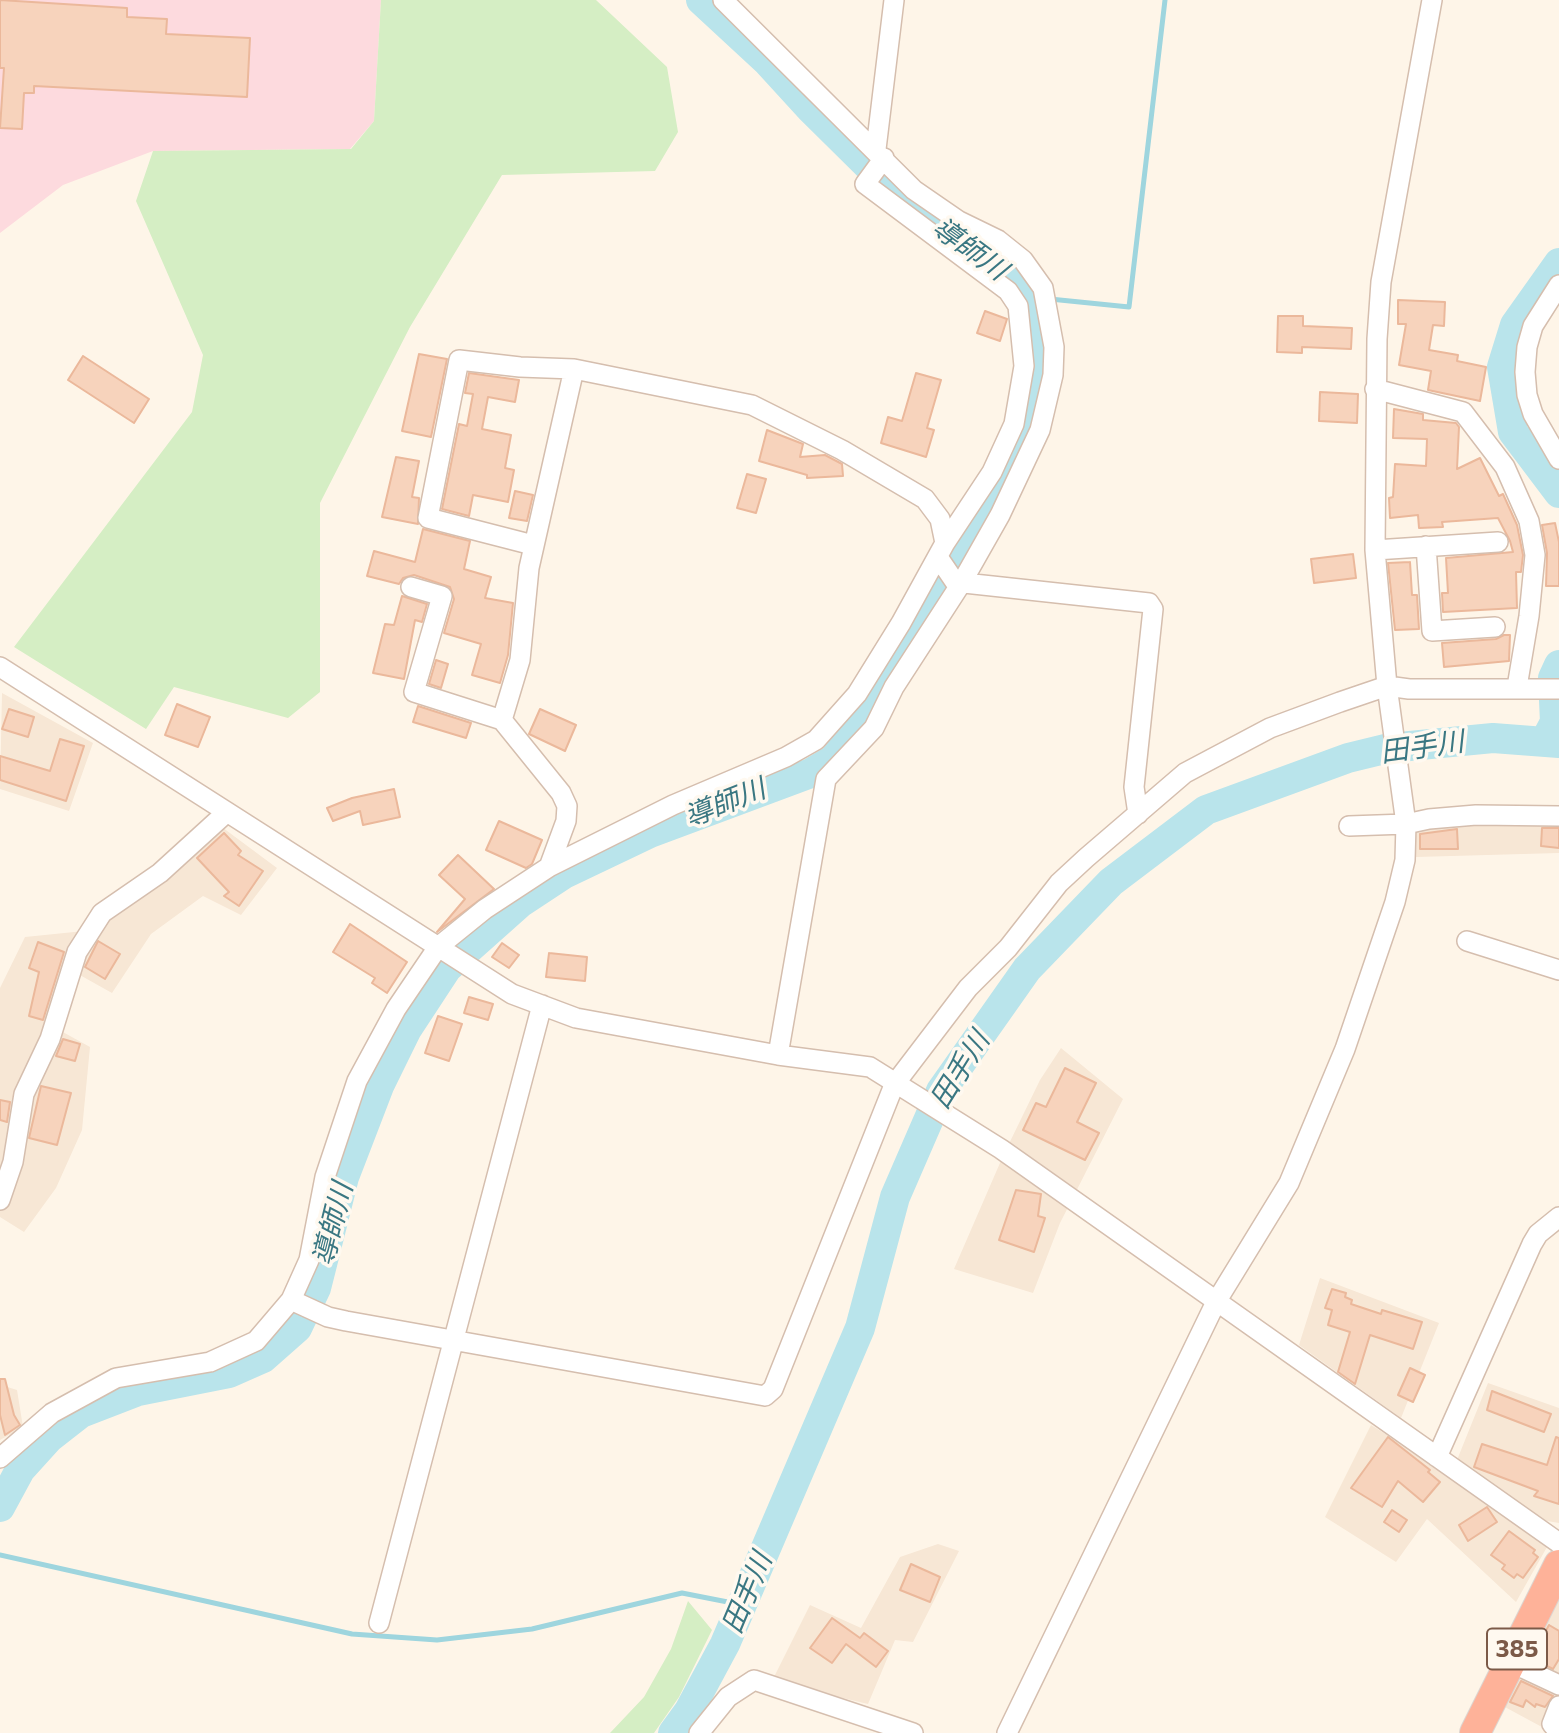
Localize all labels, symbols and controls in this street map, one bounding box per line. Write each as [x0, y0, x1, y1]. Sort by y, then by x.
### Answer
water label: 導師川 [926, 211, 1014, 287]
water label: 田手川 [1378, 725, 1466, 769]
water label: 導師川 [680, 772, 770, 834]
water label: 田手川 [923, 1025, 997, 1115]
water label: 導師川 [307, 1179, 359, 1269]
water label: 田手川 [715, 1548, 779, 1638]
road number: 385 [1487, 1629, 1547, 1670]

